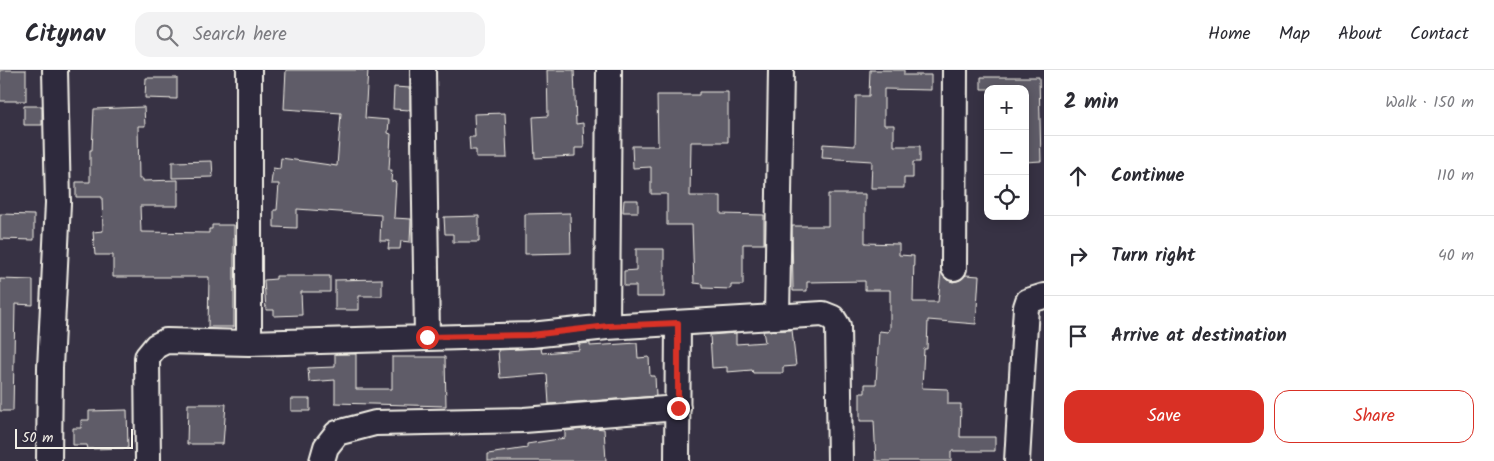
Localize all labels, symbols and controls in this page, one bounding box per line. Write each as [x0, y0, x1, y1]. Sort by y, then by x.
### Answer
search box [135, 12, 485, 57]
text: Citynav [25, 15, 105, 54]
text: Search here [193, 20, 287, 50]
text: Home [1208, 20, 1251, 49]
text: Map [1279, 20, 1310, 49]
text: About [1338, 20, 1382, 49]
text: Contact [1410, 20, 1469, 49]
icon: search [153, 21, 181, 49]
map controls [984, 85, 1029, 220]
button: + [984, 85, 1029, 130]
text: 2 min [1064, 86, 1119, 119]
text: Walk · 150 m [1385, 90, 1474, 115]
button: − [984, 130, 1029, 175]
text: Continue [1111, 161, 1184, 191]
icon: ahead [1064, 162, 1092, 190]
text: 110 m [1437, 163, 1474, 188]
button: locate [984, 175, 1029, 220]
text: Turn right [1111, 241, 1196, 271]
icon: right [1064, 242, 1092, 270]
text: 40 m [1438, 243, 1474, 268]
text: Arrive at destination [1111, 321, 1287, 351]
icon: arrive [1064, 322, 1092, 350]
route start [416, 326, 439, 349]
button: Save [1064, 390, 1264, 443]
button: Share [1274, 390, 1474, 443]
route end [667, 397, 690, 420]
scale bar [15, 426, 132, 449]
text: 50 m [22, 427, 53, 449]

